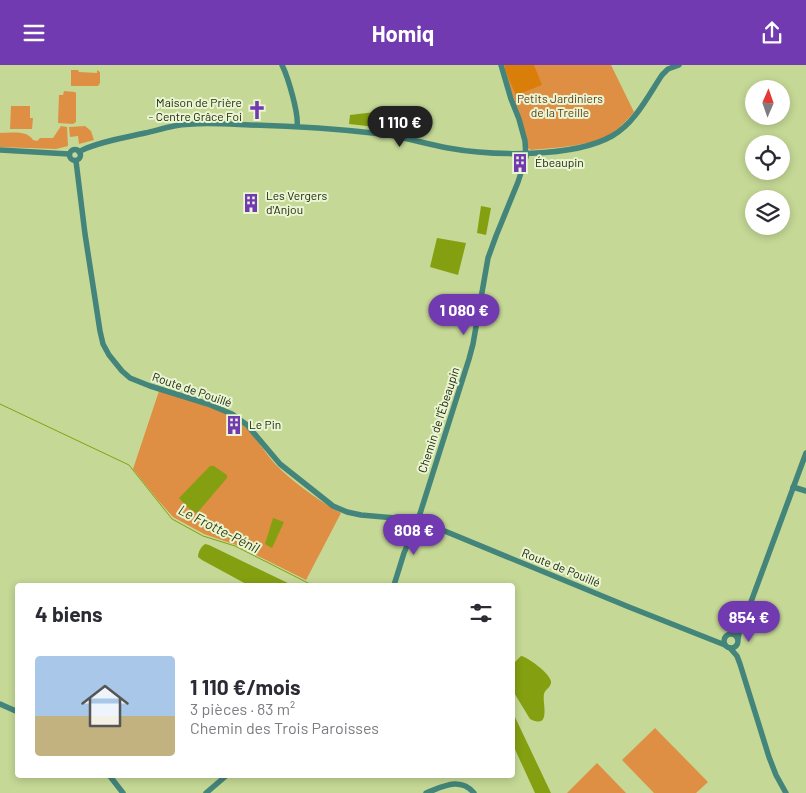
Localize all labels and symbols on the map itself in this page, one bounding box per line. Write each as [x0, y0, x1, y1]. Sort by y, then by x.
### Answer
north arrow [745, 80, 790, 125]
park label: Petits Jardiniers de la Treille [517, 91, 603, 119]
place label: Maison de Prière - Centre Grâce Foi [149, 95, 242, 123]
church icon: Maison de Prière - Centre Grâce Foi [246, 99, 268, 121]
pin: 1 110 € [354, 106, 446, 148]
building icon: Ébeaupin [509, 152, 531, 174]
place label: Ébeaupin [535, 155, 584, 169]
place label: Les Vergers d'Anjou [266, 188, 328, 216]
building icon: Les Vergers d'Anjou [240, 192, 262, 214]
pin: 1 080 € [418, 293, 510, 336]
street label: Chemin de l'Ébeaupin [414, 365, 462, 474]
street label: Route de Pouillé [151, 369, 234, 409]
building icon: Le Pin [223, 414, 245, 436]
place label: Le Pin [249, 417, 281, 431]
water label: Le Frotte-Pénil [176, 501, 263, 556]
pin: 808 € [379, 513, 449, 556]
street label: Route de Pouillé [520, 545, 603, 589]
pin: 854 € [714, 601, 784, 643]

